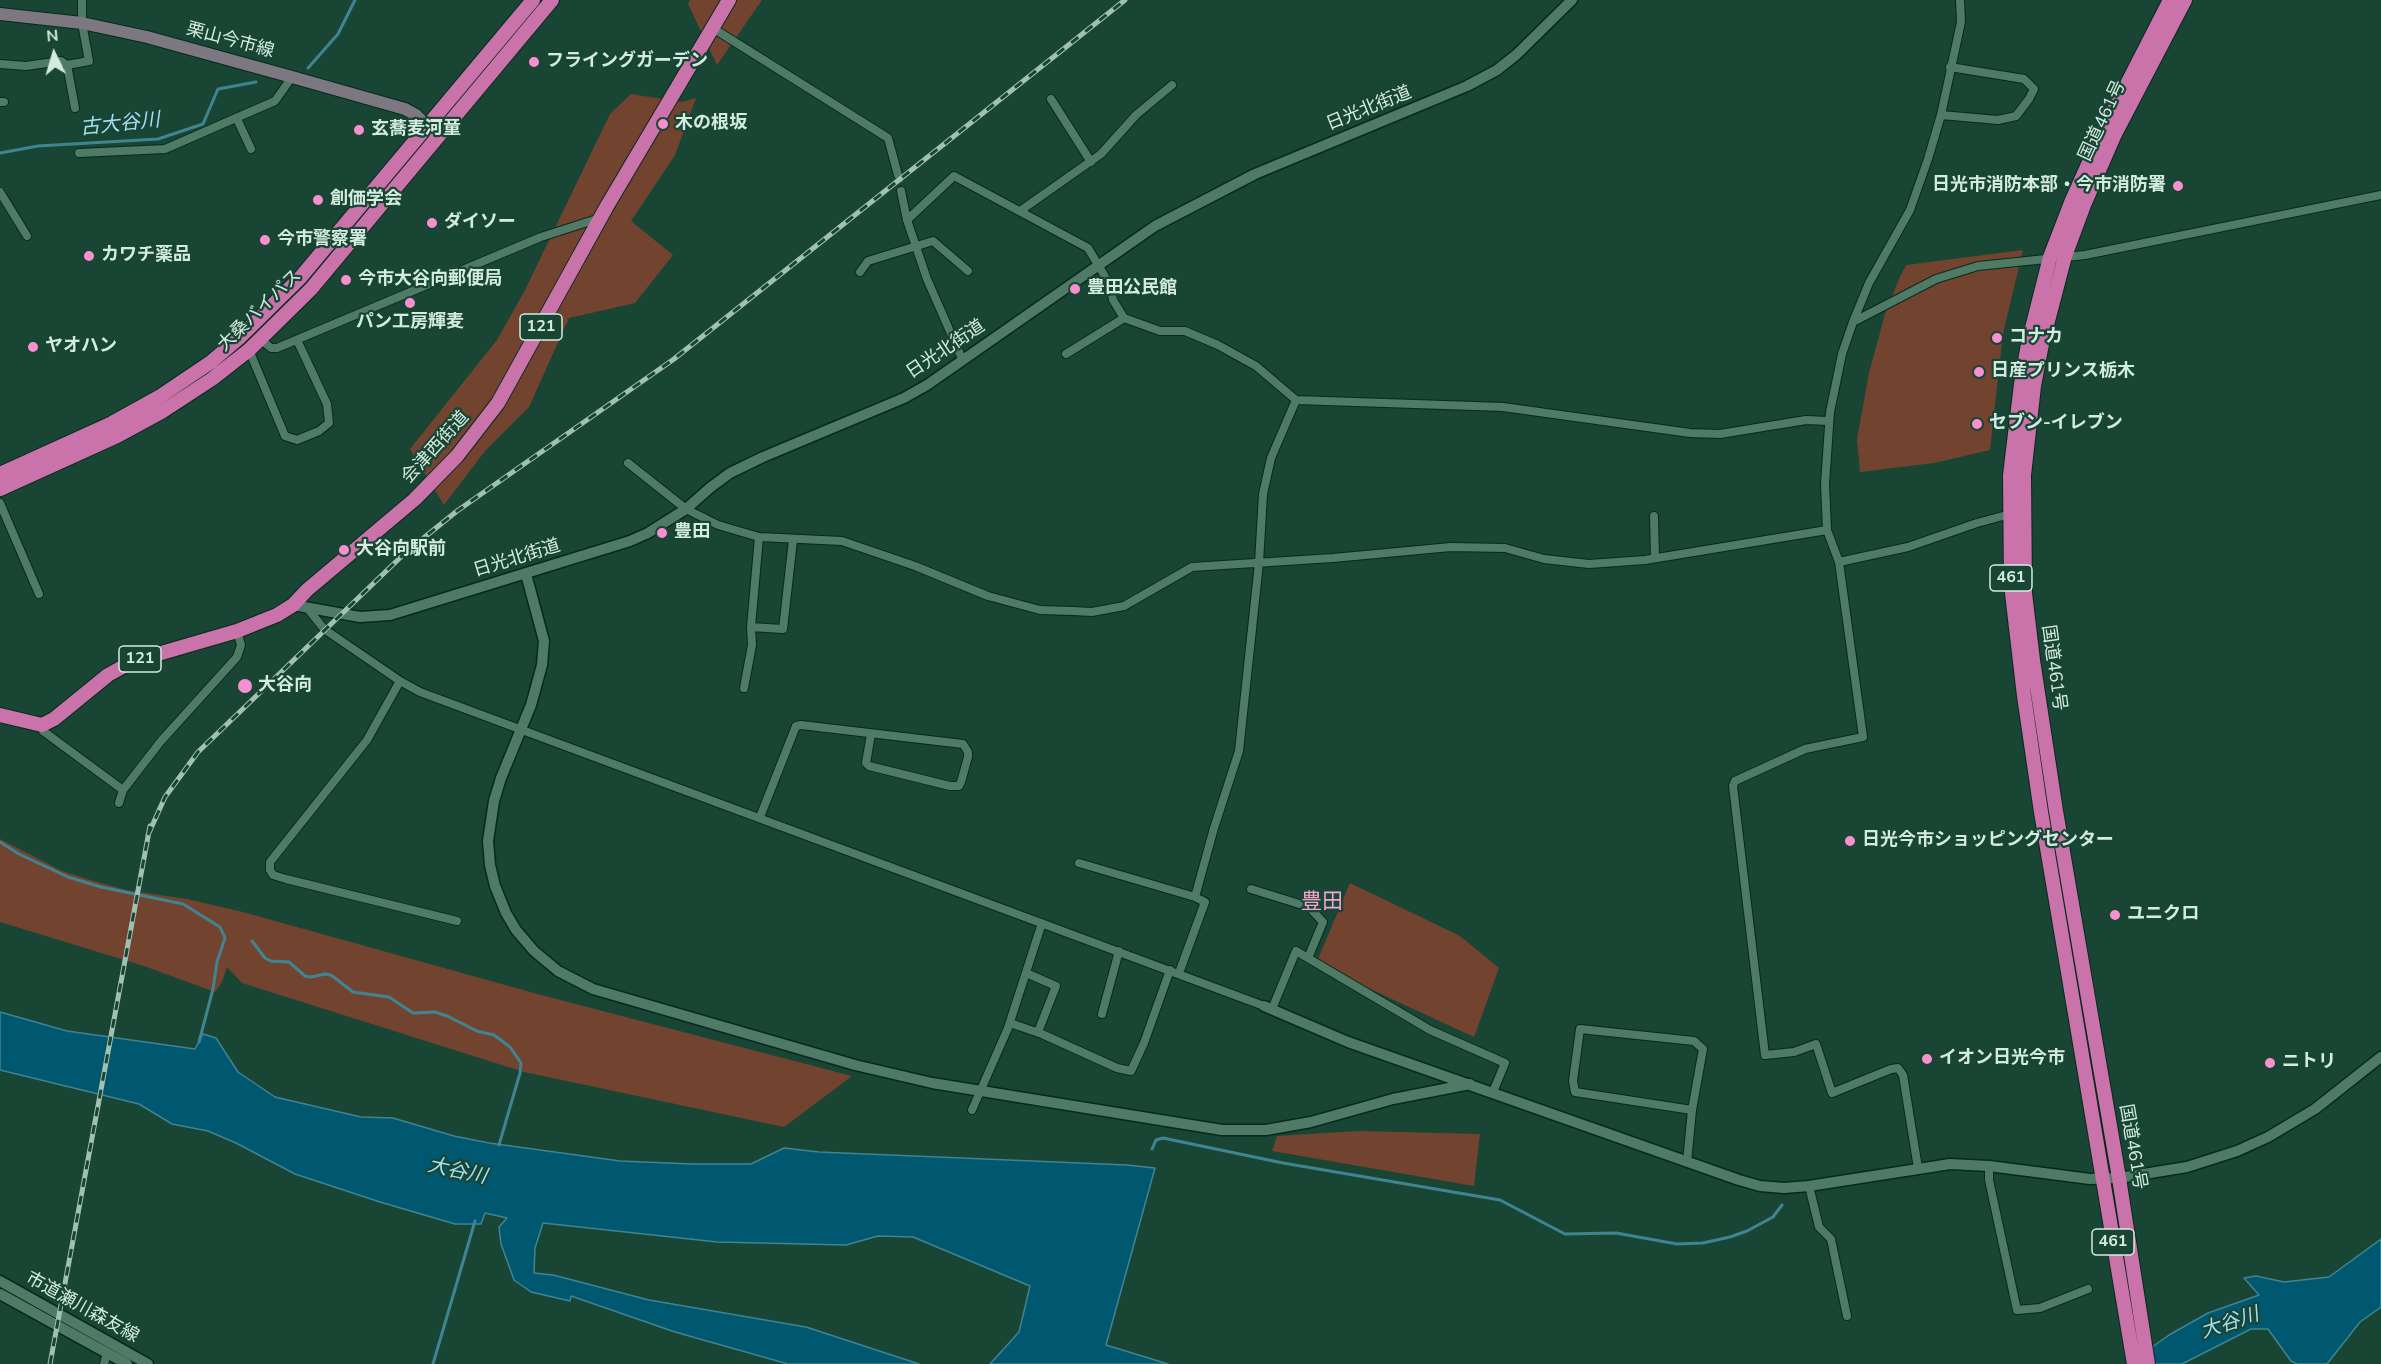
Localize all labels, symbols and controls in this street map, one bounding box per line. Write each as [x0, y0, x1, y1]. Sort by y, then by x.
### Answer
street label: 栗山今市線 [184, 19, 276, 63]
north arrow [24, 24, 84, 84]
text: N [46, 25, 59, 48]
place label: フライングガーデン [546, 51, 708, 73]
marker: フライングガーデン [527, 55, 541, 69]
street label: 国道461号 [2075, 77, 2131, 165]
street label: 日光北街道 [1323, 82, 1415, 136]
water label: 古大谷川 [79, 109, 161, 141]
place label: 木の根坂 [675, 113, 747, 135]
marker: 木の根坂 [656, 117, 670, 131]
place label: 玄蕎麦河童 [371, 119, 461, 141]
marker: 玄蕎麦河童 [352, 123, 366, 137]
place label: 日光市消防本部・今市消防署 [1932, 175, 2166, 197]
marker: 日光市消防本部・今市消防署 [2171, 179, 2185, 193]
place label: 創価学会 [330, 189, 402, 211]
marker: 創価学会 [311, 193, 325, 207]
place label: ダイソー [444, 212, 516, 234]
marker: ダイソー [425, 216, 439, 230]
place label: 今市警察署 [277, 229, 367, 251]
marker: 今市警察署 [258, 233, 272, 247]
place label: カワチ薬品 [101, 245, 191, 267]
marker: カワチ薬品 [82, 249, 96, 263]
street label: 大桑バイパス [214, 266, 306, 356]
place label: 今市大谷向郵便局 [358, 269, 502, 291]
marker: 今市大谷向郵便局 [339, 273, 353, 287]
place label: 豊田公民館 [1087, 278, 1177, 300]
marker: 豊田公民館 [1068, 282, 1082, 296]
marker: パン工房輝麦 [403, 296, 417, 310]
place label: パン工房輝麦 [356, 312, 464, 334]
road number: 121 [520, 314, 562, 340]
street label: 日光北街道 [903, 316, 989, 384]
place label: コナカ [2009, 327, 2063, 349]
marker: コナカ [1990, 331, 2004, 345]
place label: ヤオハン [45, 336, 117, 358]
marker: ヤオハン [26, 340, 40, 354]
place label: 日産プリンス栃木 [1991, 361, 2135, 383]
marker: 日産プリンス栃木 [1972, 365, 1986, 379]
street label: 会津西街道 [398, 407, 474, 489]
place label: セブン-イレブン [1989, 413, 2123, 435]
marker: セブン-イレブン [1970, 417, 1984, 431]
place label: 豊田 [674, 522, 710, 544]
marker: 豊田 [655, 526, 669, 540]
street label: 日光北街道 [471, 536, 563, 582]
place label: 大谷向駅前 [356, 539, 446, 561]
marker: 大谷向駅前 [337, 543, 351, 557]
road number: 461 [1990, 565, 2032, 591]
street label: 国道461号 [2036, 624, 2070, 712]
road number: 121 [119, 646, 161, 672]
place label: 大谷向 [258, 675, 312, 697]
marker: 大谷向 [236, 677, 254, 695]
place label: 日光今市ショッピングセンター [1862, 830, 2114, 852]
marker: 日光今市ショッピングセンター [1843, 834, 1857, 848]
district label: 豊田 [1301, 890, 1343, 916]
place label: ユニクロ [2127, 904, 2199, 926]
marker: ユニクロ [2108, 908, 2122, 922]
place label: イオン日光今市 [1939, 1048, 2065, 1070]
marker: イオン日光今市 [1920, 1052, 1934, 1066]
place label: ニトリ [2282, 1052, 2336, 1074]
marker: ニトリ [2263, 1056, 2277, 1070]
street label: 国道461号 [2114, 1103, 2150, 1191]
water label: 大谷川 [425, 1154, 489, 1190]
road number: 461 [2092, 1229, 2134, 1255]
street label: 市道瀬川森友線 [22, 1268, 142, 1348]
water label: 大谷川 [2198, 1303, 2262, 1345]

